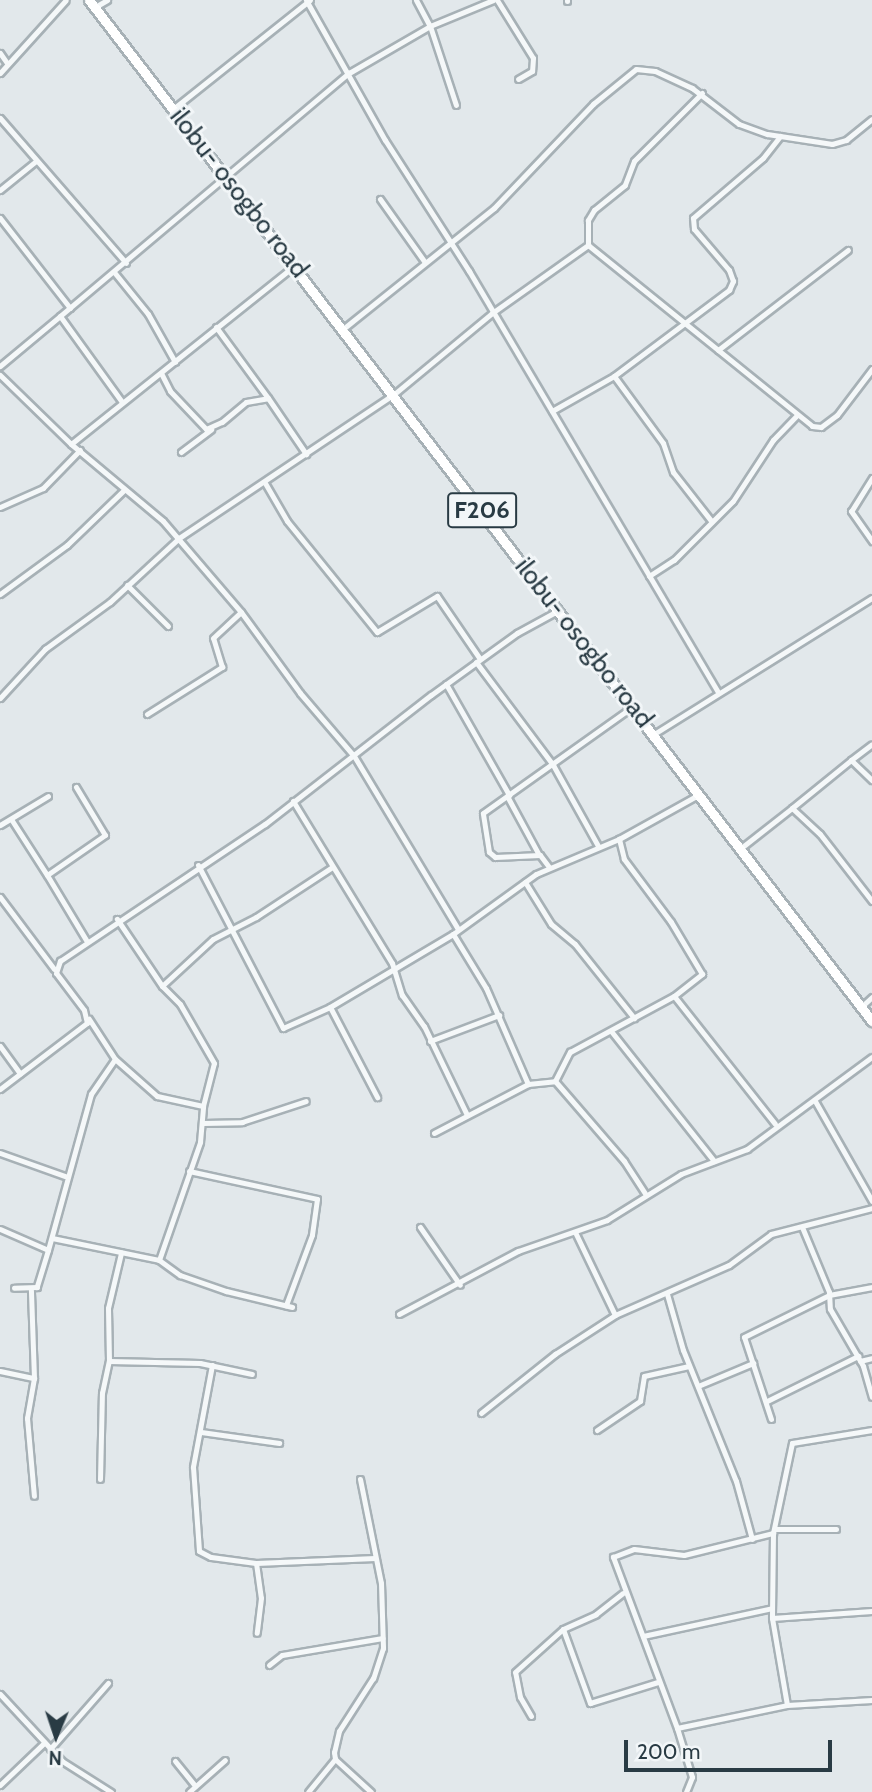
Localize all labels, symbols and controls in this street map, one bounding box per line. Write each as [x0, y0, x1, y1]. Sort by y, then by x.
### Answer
street label: ilobu- osogbo road [163, 102, 315, 284]
road number: F206 [447, 490, 517, 530]
street label: ilobu- osogbo road [508, 552, 660, 734]
north arrow [21, 1701, 91, 1771]
scale bar [627, 1726, 835, 1770]
text: 200 m [637, 1739, 700, 1764]
text: N [48, 1746, 62, 1769]

